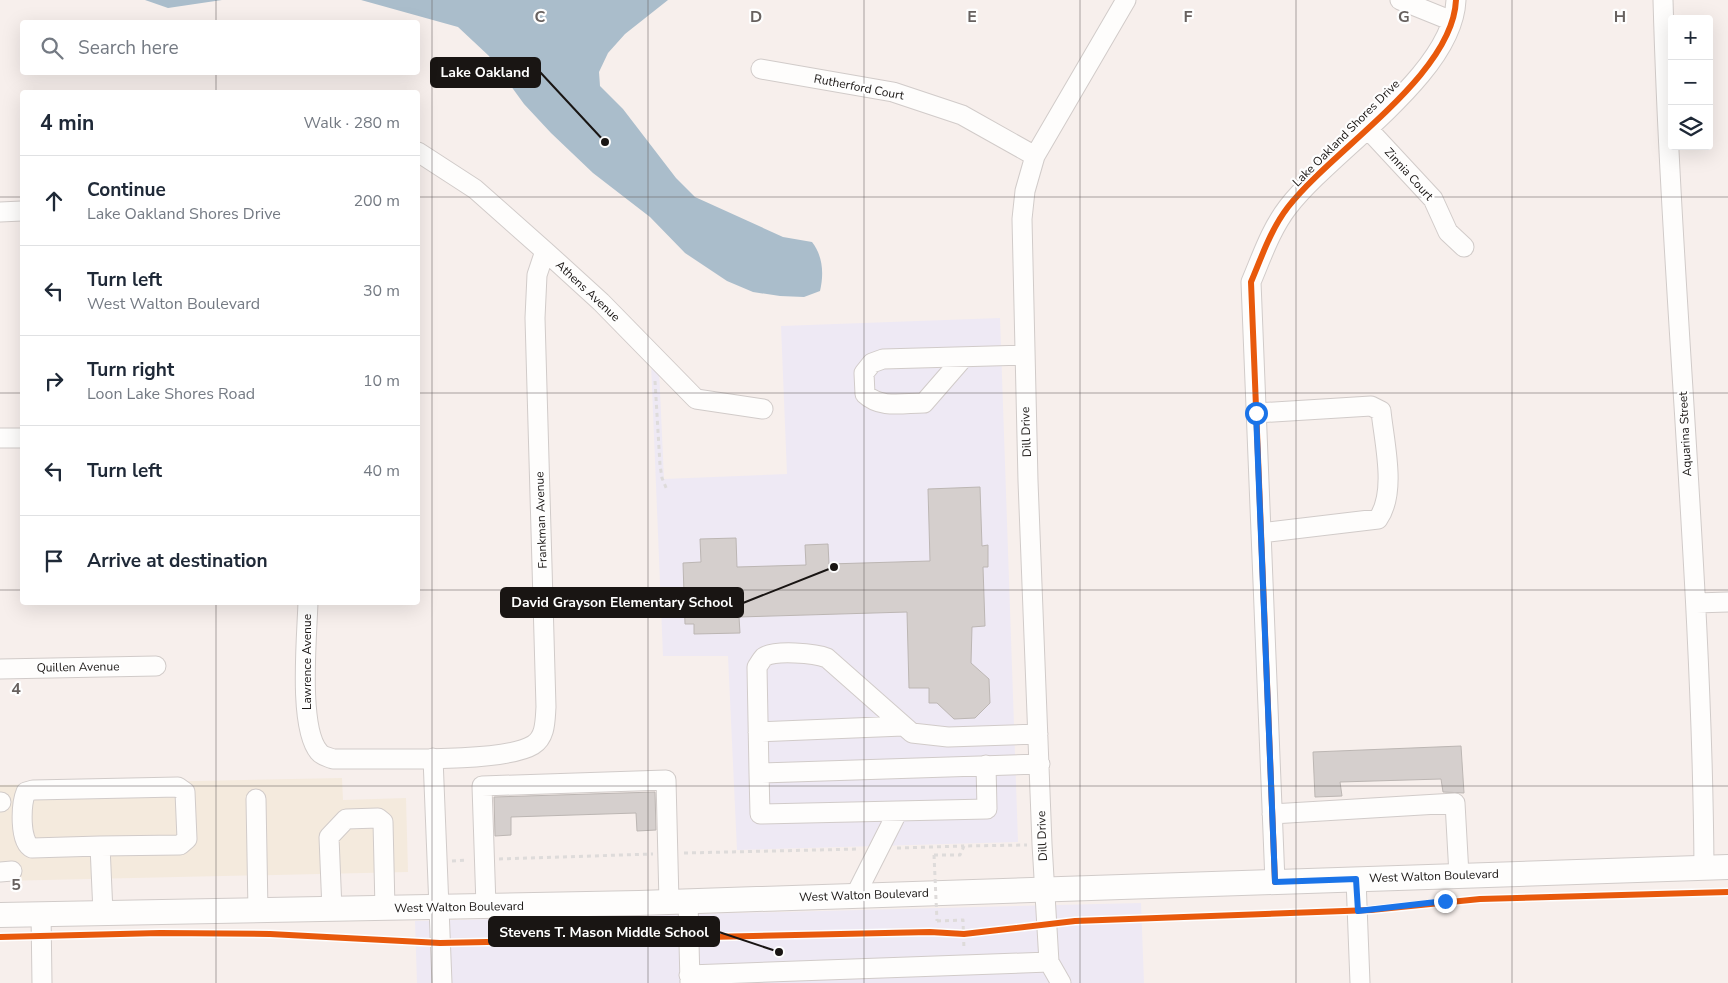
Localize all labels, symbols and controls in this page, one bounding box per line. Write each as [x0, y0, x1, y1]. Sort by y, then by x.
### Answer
text: C [535, 6, 546, 28]
text: D [750, 6, 762, 28]
text: E [967, 6, 977, 28]
text: F [1184, 6, 1193, 28]
text: G [1398, 6, 1410, 28]
text: H [1614, 6, 1626, 28]
map controls [1668, 15, 1713, 150]
button: + [1668, 15, 1713, 60]
search box [20, 20, 420, 75]
icon: search [38, 34, 66, 62]
text: Search here [78, 35, 179, 61]
callout: Lake Oakland [431, 58, 540, 87]
button: − [1668, 60, 1713, 105]
text: Lake Oakland [440, 63, 530, 82]
street label: Rutherford Court [813, 70, 906, 104]
street label: Lake Oakland Shores Drive [1289, 76, 1403, 190]
button: layers [1668, 105, 1713, 150]
text: 4 min [40, 109, 94, 137]
text: Walk · 280 m [304, 112, 400, 134]
street label: Zinnia Court [1381, 144, 1437, 204]
text: Continue [87, 177, 166, 203]
icon: ahead [40, 187, 68, 215]
text: 200 m [353, 190, 400, 212]
text: Lake Oakland Shores Drive [87, 203, 281, 225]
street label: Athens Avenue [552, 257, 624, 325]
text: Turn left [87, 267, 162, 293]
icon: left [40, 277, 68, 305]
text: 30 m [363, 280, 400, 302]
text: West Walton Boulevard [87, 293, 260, 315]
text: Turn right [87, 357, 174, 383]
icon: right [40, 367, 68, 395]
text: 10 m [363, 370, 400, 392]
text: Loon Lake Shores Road [87, 383, 255, 405]
street label: Aquarina Street [1675, 390, 1695, 477]
route start [1245, 402, 1268, 425]
street label: Dill Drive [1017, 407, 1035, 457]
icon: left [40, 457, 68, 485]
text: Turn left [87, 458, 162, 484]
text: 40 m [363, 460, 400, 482]
street label: Frankman Avenue [531, 471, 551, 569]
icon: arrive [40, 547, 68, 575]
text: Arrive at destination [87, 548, 268, 574]
callout: David Grayson Elementary School [501, 588, 743, 617]
text: David Grayson Elementary School [511, 593, 733, 612]
street label: Lawrence Avenue [299, 614, 315, 710]
street label: Quillen Avenue [36, 658, 120, 676]
text: 4 [11, 678, 21, 700]
street label: Dill Drive [1033, 811, 1051, 861]
street label: West Walton Boulevard [1369, 866, 1499, 886]
text: 5 [11, 874, 21, 896]
street label: West Walton Boulevard [799, 885, 929, 905]
route end [1434, 890, 1457, 913]
street label: West Walton Boulevard [394, 898, 524, 916]
callout: Stevens T. Mason Middle School [489, 917, 719, 946]
text: Stevens T. Mason Middle School [499, 923, 709, 942]

